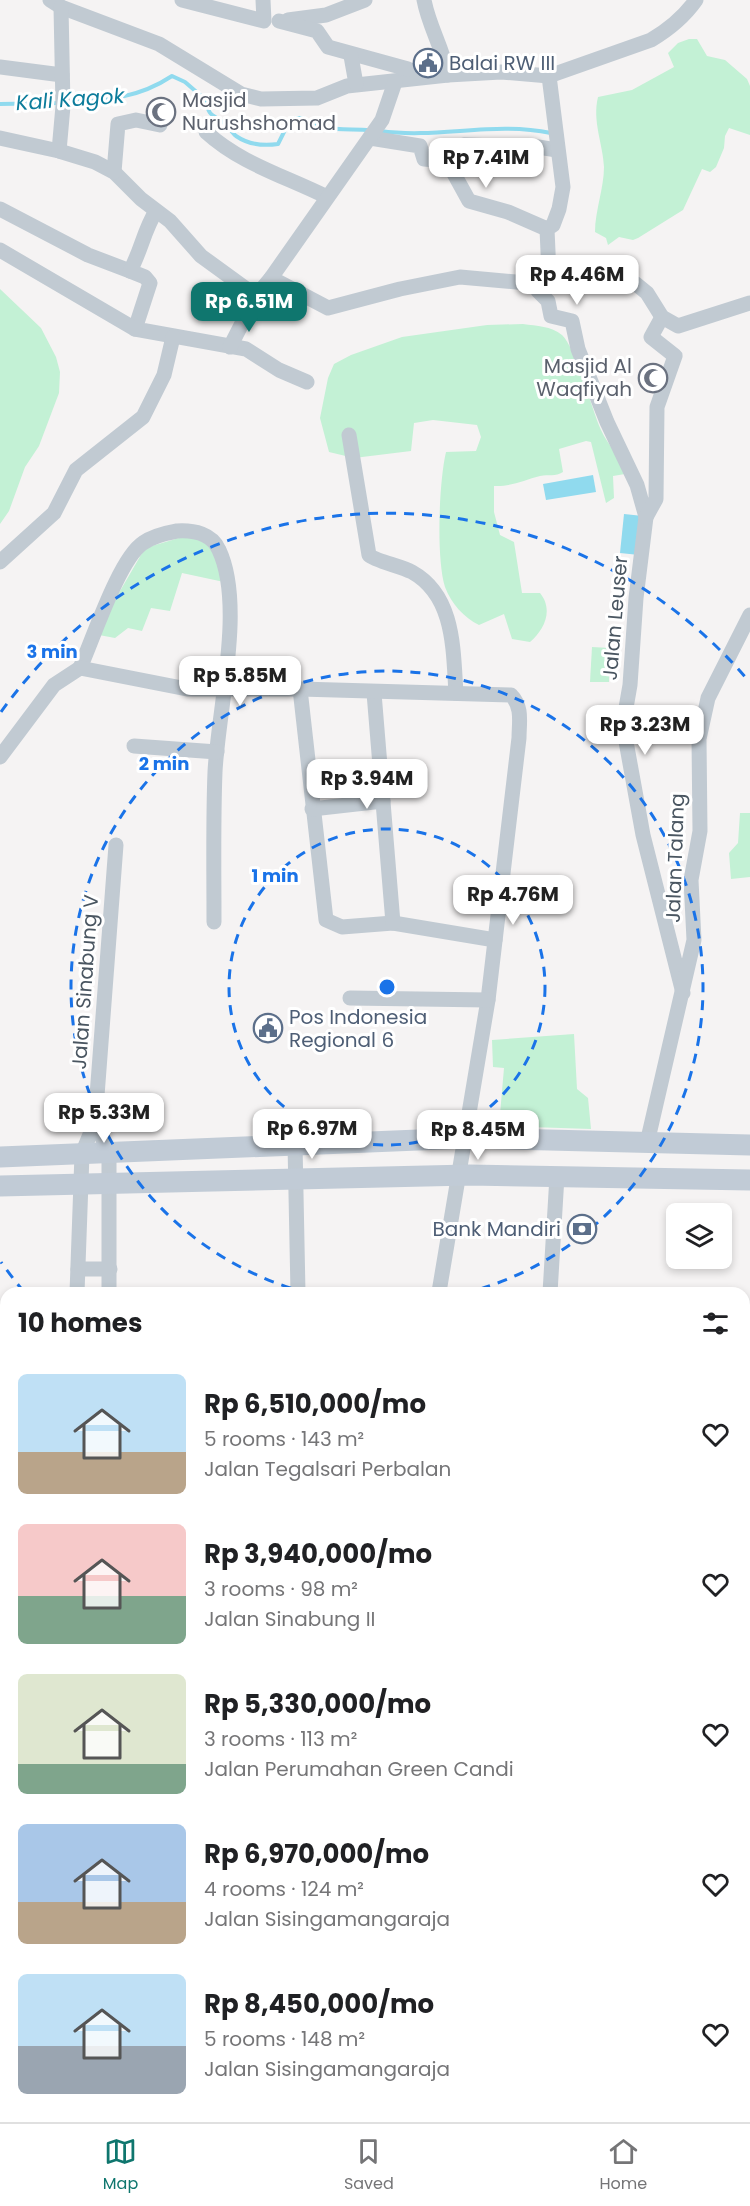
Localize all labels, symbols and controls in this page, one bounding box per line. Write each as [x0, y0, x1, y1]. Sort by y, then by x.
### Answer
public building icon: Balai RW III [412, 47, 444, 79]
place label: Balai RW III [449, 49, 555, 77]
water label: Kali Kagok [15, 81, 126, 117]
place label: Masjid Nurushshomad [182, 86, 336, 137]
mosque icon: Masjid Nurushshomad [145, 96, 177, 128]
pin: Rp 7.41M [424, 138, 548, 189]
text: Rp 7.41M [443, 143, 529, 171]
pin: Rp 4.46M [515, 255, 639, 306]
text: Rp 4.46M [530, 260, 624, 288]
pin: Rp 6.51M [187, 282, 311, 333]
text: Rp 6.51M [205, 287, 293, 315]
place label: Masjid Al Waqfiyah [536, 352, 632, 403]
mosque icon: Masjid Al Waqfiyah [637, 362, 669, 394]
street label: Jalan Leuser [596, 555, 634, 681]
text: 3 min [26, 639, 78, 664]
pin: Rp 5.85M [178, 656, 302, 707]
text: Rp 5.85M [193, 661, 287, 689]
pin: Rp 3.23M [583, 705, 707, 756]
text: Rp 3.23M [600, 710, 690, 738]
text: 2 min [139, 751, 189, 776]
pin: Rp 3.94M [305, 759, 429, 810]
text: Rp 3.94M [321, 764, 413, 792]
street label: Jalan Talang [659, 793, 691, 923]
text: 1 min [251, 863, 299, 888]
pin: Rp 4.76M [451, 875, 575, 926]
text: Rp 4.76M [467, 880, 559, 908]
street label: Jalan Sinabung V [65, 893, 105, 1070]
centre of rings [377, 977, 397, 997]
place label: Pos Indonesia Regional 6 [289, 1003, 427, 1054]
public building icon: Pos Indonesia Regional 6 [252, 1012, 284, 1044]
pin: Rp 5.33M [42, 1093, 166, 1144]
text: Rp 5.33M [58, 1098, 150, 1126]
pin: Rp 6.97M [250, 1109, 374, 1160]
pin: Rp 8.45M [416, 1110, 540, 1161]
text: Rp 6.97M [267, 1114, 357, 1142]
text: Rp 8.45M [431, 1115, 525, 1143]
map controls [666, 1203, 732, 1269]
button: layers [666, 1203, 732, 1269]
bank icon: Bank Mandiri [566, 1213, 598, 1245]
place label: Bank Mandiri [432, 1215, 561, 1243]
text: 10 homes [18, 1305, 142, 1341]
icon: filters [699, 1307, 732, 1340]
text: Rp 6,510,000/mo [204, 1386, 426, 1422]
icon: home [66, 1398, 138, 1470]
icon: heart [699, 1418, 732, 1451]
text: 5 rooms · 143 m² [204, 1425, 364, 1453]
text: Jalan Tegalsari Perbalan [204, 1455, 451, 1483]
text: Rp 3,940,000/mo [204, 1536, 432, 1572]
icon: home [66, 1548, 138, 1620]
icon: heart [699, 1568, 732, 1601]
text: 3 rooms · 98 m² [204, 1575, 358, 1603]
text: Jalan Sinabung II [204, 1605, 376, 1633]
text: Rp 5,330,000/mo [204, 1686, 431, 1722]
icon: home [66, 1698, 138, 1770]
icon: heart [699, 1718, 732, 1751]
text: 3 rooms · 113 m² [204, 1725, 357, 1753]
text: Jalan Perumahan Green Candi [204, 1755, 514, 1783]
text: Rp 6,970,000/mo [204, 1836, 429, 1872]
icon: home [66, 1848, 138, 1920]
icon: heart [699, 1868, 732, 1901]
text: 4 rooms · 124 m² [204, 1875, 364, 1903]
text: Jalan Sisingamangaraja [204, 1905, 450, 1933]
text: Rp 8,450,000/mo [204, 1986, 434, 2022]
icon: home [66, 1998, 138, 2070]
icon: heart [699, 2018, 732, 2051]
text: 5 rooms · 148 m² [204, 2025, 365, 2053]
text: Jalan Sisingamangaraja [204, 2055, 450, 2083]
tab: Map [103, 2135, 138, 2196]
tab: Saved [344, 2135, 394, 2196]
tab: Home [599, 2135, 647, 2196]

